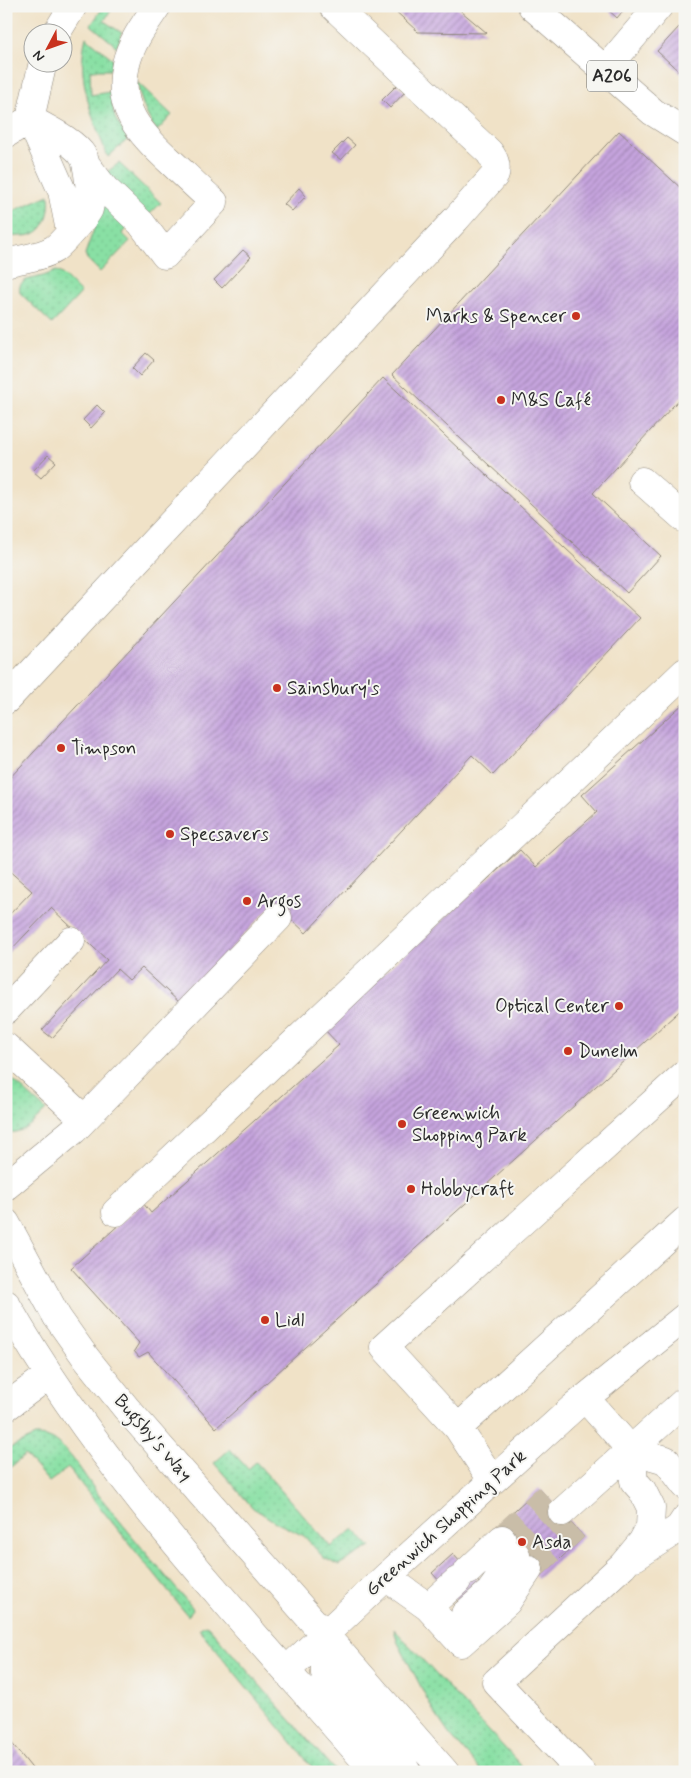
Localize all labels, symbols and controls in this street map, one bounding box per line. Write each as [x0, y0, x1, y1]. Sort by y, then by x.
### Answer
north arrow [22, 22, 72, 72]
text: N [29, 46, 49, 65]
road number: A206 [587, 60, 637, 92]
place label: Marks & Spencer [426, 304, 566, 329]
marker: Marks & Spencer [570, 310, 582, 322]
place label: M&S Café [511, 388, 591, 413]
marker: M&S Café [495, 394, 507, 406]
place label: Sainsbury's [287, 676, 380, 701]
marker: Sainsbury's [271, 682, 283, 694]
place label: Timpson [71, 736, 137, 761]
marker: Timpson [55, 742, 67, 754]
place label: Specsavers [180, 822, 269, 847]
marker: Specsavers [164, 828, 176, 840]
place label: Argos [257, 889, 301, 917]
marker: Argos [241, 895, 253, 907]
place label: Optical Center [495, 994, 609, 1019]
marker: Optical Center [613, 1000, 625, 1012]
place label: Dunelm [578, 1039, 638, 1064]
marker: Dunelm [562, 1045, 574, 1057]
place label: Greenwich Shopping Park [412, 1101, 527, 1149]
marker: Greenwich Shopping Park [396, 1118, 408, 1130]
place label: Hobbycraft [421, 1177, 514, 1203]
marker: Hobbycraft [405, 1183, 417, 1195]
place label: Lidl [275, 1308, 305, 1333]
marker: Lidl [259, 1314, 271, 1326]
street label: Bugsby's Way [106, 1389, 198, 1489]
street label: Greenwich Shopping Park [360, 1444, 533, 1603]
place label: Asda [532, 1530, 572, 1555]
marker: Asda [516, 1536, 528, 1548]

